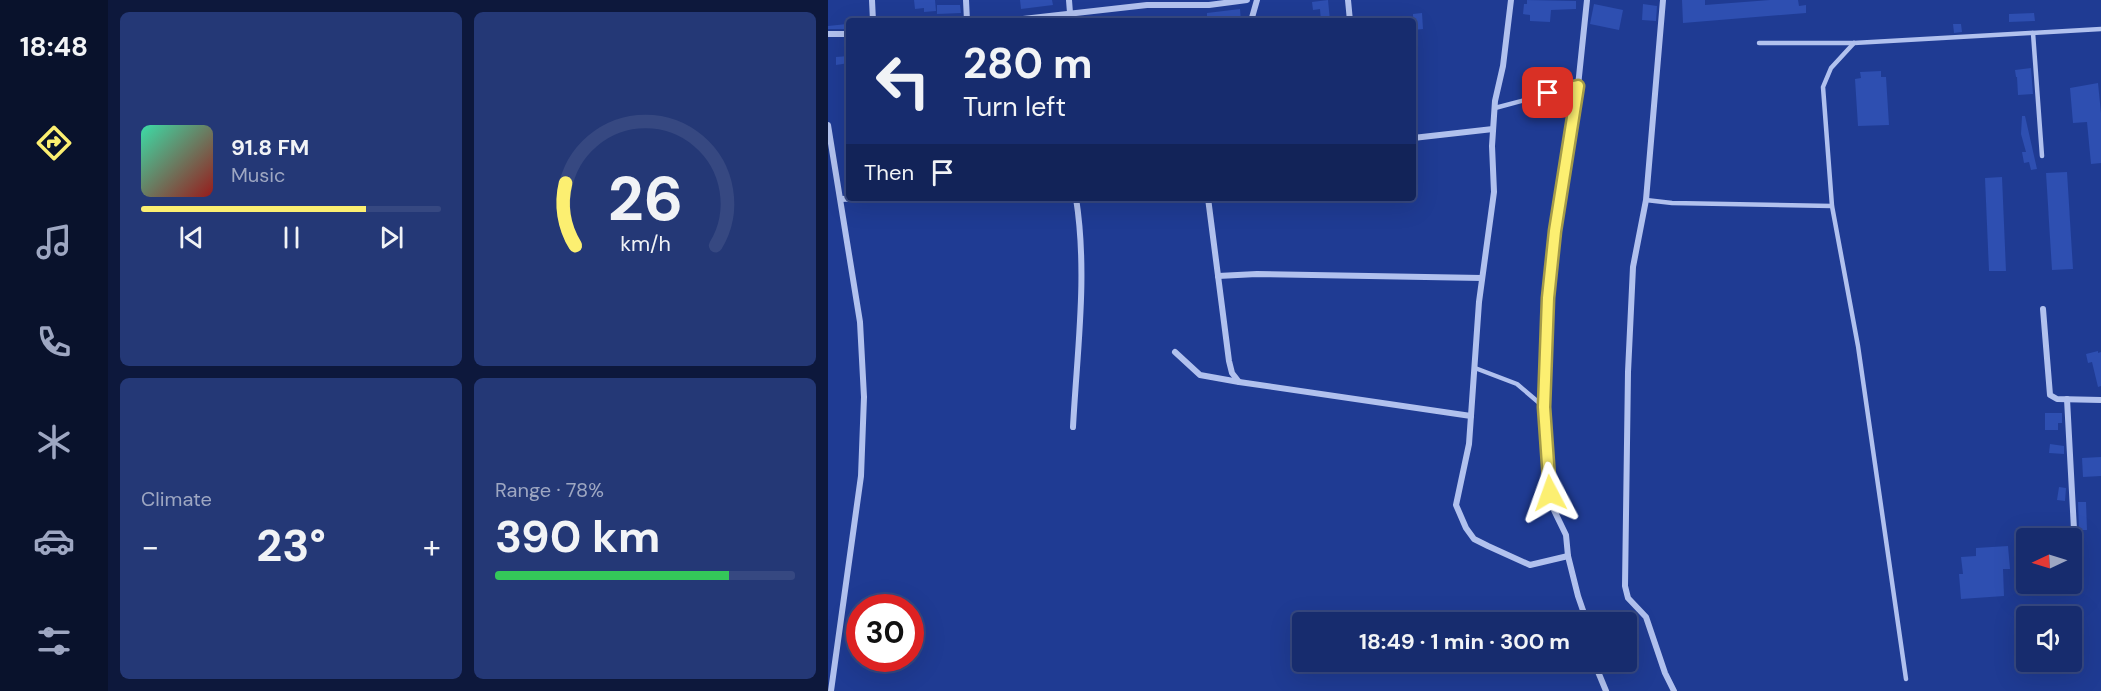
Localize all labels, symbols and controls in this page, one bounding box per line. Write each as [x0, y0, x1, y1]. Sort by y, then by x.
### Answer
text: 18:48 [20, 29, 88, 64]
text: 280 m [963, 36, 1093, 91]
icon: left [864, 42, 942, 120]
pin [1522, 67, 1573, 118]
icon: arrive [1531, 76, 1564, 109]
text: Turn left [963, 89, 1066, 124]
icon: directions [33, 122, 75, 164]
text: 91.8 FM [231, 133, 309, 162]
icon: arrive [926, 156, 959, 189]
text: 26 [607, 158, 683, 239]
text: Then [864, 158, 914, 187]
text: Music [231, 162, 286, 188]
icon: music [33, 221, 75, 263]
icon: previous [175, 221, 208, 254]
icon: pause [275, 221, 308, 254]
icon: next [375, 221, 408, 254]
text: km/h [620, 231, 670, 259]
icon: phone [33, 321, 75, 363]
icon: climate [33, 421, 75, 463]
position arrow [1518, 461, 1582, 525]
text: Range · 78% [495, 477, 604, 503]
text: Climate [141, 486, 212, 512]
text: 390 km [495, 507, 660, 566]
text: 23° [256, 516, 326, 575]
icon: car [33, 520, 75, 562]
text: − [141, 525, 159, 568]
text: + [423, 525, 441, 568]
north arrow [2016, 528, 2082, 594]
map controls [2016, 528, 2082, 672]
speed limit sign: 30 [846, 594, 924, 672]
button: sound [2016, 606, 2082, 672]
icon: filters [33, 620, 75, 662]
text: 18:49 · 1 min · 300 m [1359, 627, 1570, 656]

